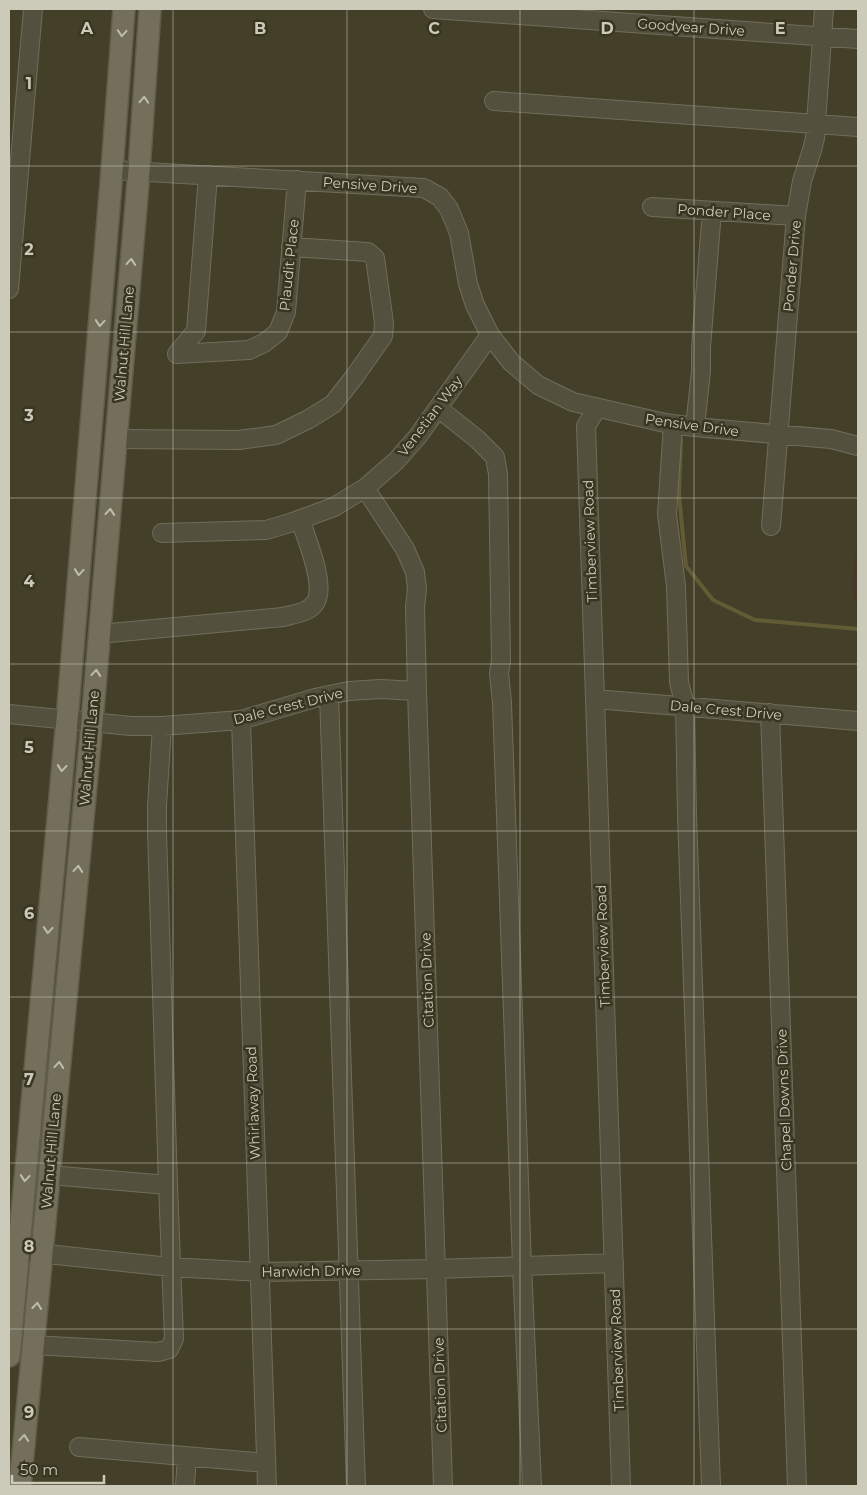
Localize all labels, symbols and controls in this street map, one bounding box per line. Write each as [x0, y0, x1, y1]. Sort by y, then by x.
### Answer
street label: Goodyear Drive [637, 14, 745, 40]
text: A [80, 19, 94, 38]
text: B [254, 19, 266, 38]
text: C [428, 19, 440, 38]
text: D [600, 19, 614, 38]
text: E [775, 19, 785, 38]
one-way arrow [117, 30, 128, 38]
text: 1 [26, 74, 32, 93]
one-way arrow [138, 96, 149, 104]
street label: Pensive Drive [322, 173, 418, 197]
street label: Ponder Place [677, 200, 771, 224]
street label: Plaudit Place [275, 218, 303, 312]
street label: Ponder Drive [779, 219, 805, 313]
text: 2 [24, 240, 34, 259]
one-way arrow [125, 258, 136, 266]
street label: Walnut Hill Lane [110, 286, 138, 402]
one-way arrow [94, 319, 105, 327]
street label: Venetian Way [394, 372, 466, 460]
text: 3 [23, 406, 34, 425]
street label: Pensive Drive [644, 410, 740, 440]
street label: Timberview Road [579, 479, 601, 603]
one-way arrow [104, 507, 115, 515]
one-way arrow [74, 568, 85, 576]
text: 4 [23, 572, 35, 591]
one-way arrow [90, 669, 101, 677]
street label: Dale Crest Drive [231, 684, 345, 728]
street label: Walnut Hill Lane [75, 690, 103, 806]
street label: Dale Crest Drive [669, 696, 783, 724]
text: 5 [24, 738, 34, 757]
one-way arrow [57, 765, 68, 773]
one-way arrow [72, 864, 83, 872]
street label: Timberview Road [592, 884, 614, 1008]
text: 6 [24, 904, 34, 923]
one-way arrow [42, 926, 53, 934]
street label: Citation Drive [416, 932, 438, 1028]
street label: Chapel Downs Drive [773, 1029, 795, 1171]
street label: Whirlaway Road [242, 1046, 264, 1160]
one-way arrow [54, 1061, 65, 1069]
text: 7 [24, 1070, 34, 1089]
street label: Walnut Hill Lane [37, 1093, 65, 1209]
one-way arrow [20, 1175, 31, 1183]
text: 8 [24, 1237, 34, 1256]
street label: Harwich Drive [261, 1261, 361, 1281]
street label: Timberview Road [606, 1288, 628, 1412]
one-way arrow [31, 1302, 42, 1310]
street label: Citation Drive [429, 1337, 451, 1433]
text: 9 [24, 1403, 34, 1422]
one-way arrow [18, 1433, 29, 1441]
scale bar [12, 1452, 105, 1484]
text: 50 m [20, 1460, 58, 1479]

